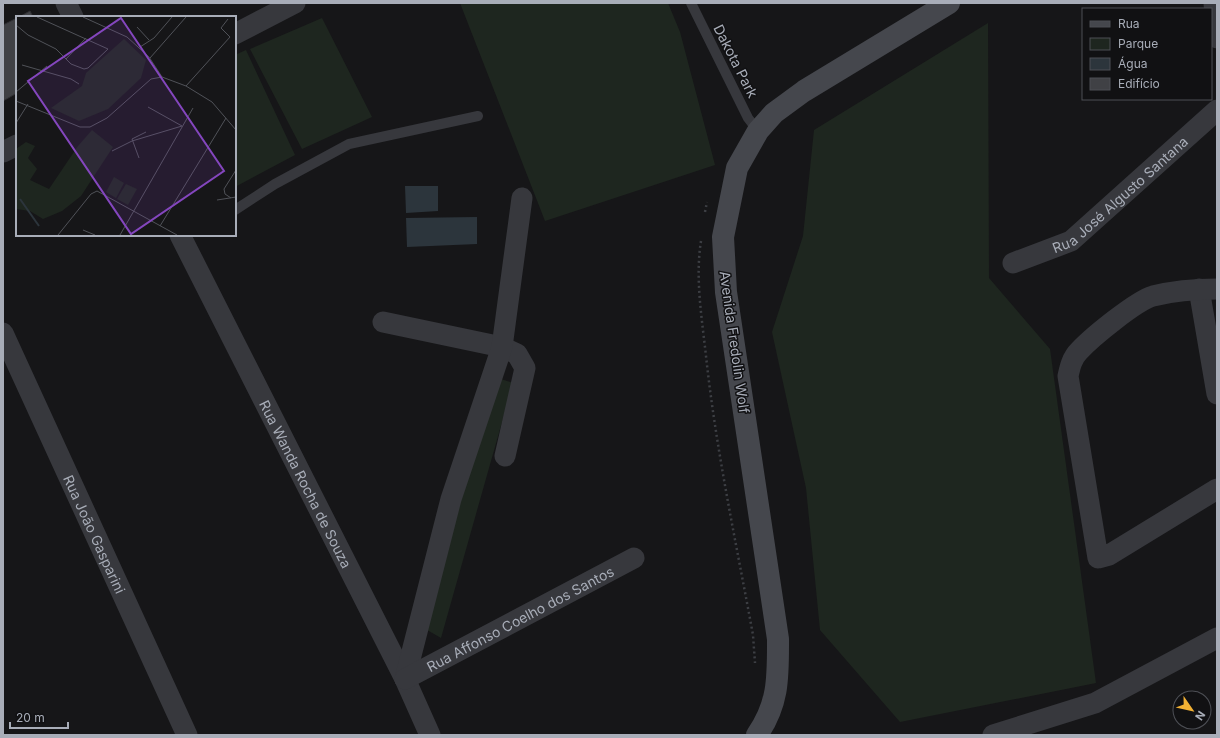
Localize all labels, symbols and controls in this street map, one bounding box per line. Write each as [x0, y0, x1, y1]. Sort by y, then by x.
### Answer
legend [1082, 8, 1212, 100]
inset map [16, 16, 236, 236]
text: Rua [1118, 16, 1140, 31]
street label: Dakota Park [710, 21, 762, 101]
text: Parque [1118, 36, 1158, 51]
text: Água [1118, 56, 1147, 71]
text: Edifício [1118, 76, 1160, 91]
street label: Rua José Algusto Santana [1050, 132, 1191, 256]
street label: Avenida Fredolin Wolf [717, 270, 753, 414]
street label: Rua Wanda Rocha de Souza [256, 397, 356, 571]
street label: Rua João Gasparini [60, 472, 129, 596]
street label: Rua Affonso Coelho dos Santos [424, 562, 616, 675]
north arrow [1172, 690, 1212, 730]
scale bar [10, 704, 68, 730]
text: N [1192, 708, 1208, 723]
text: 20 m [16, 710, 45, 725]

